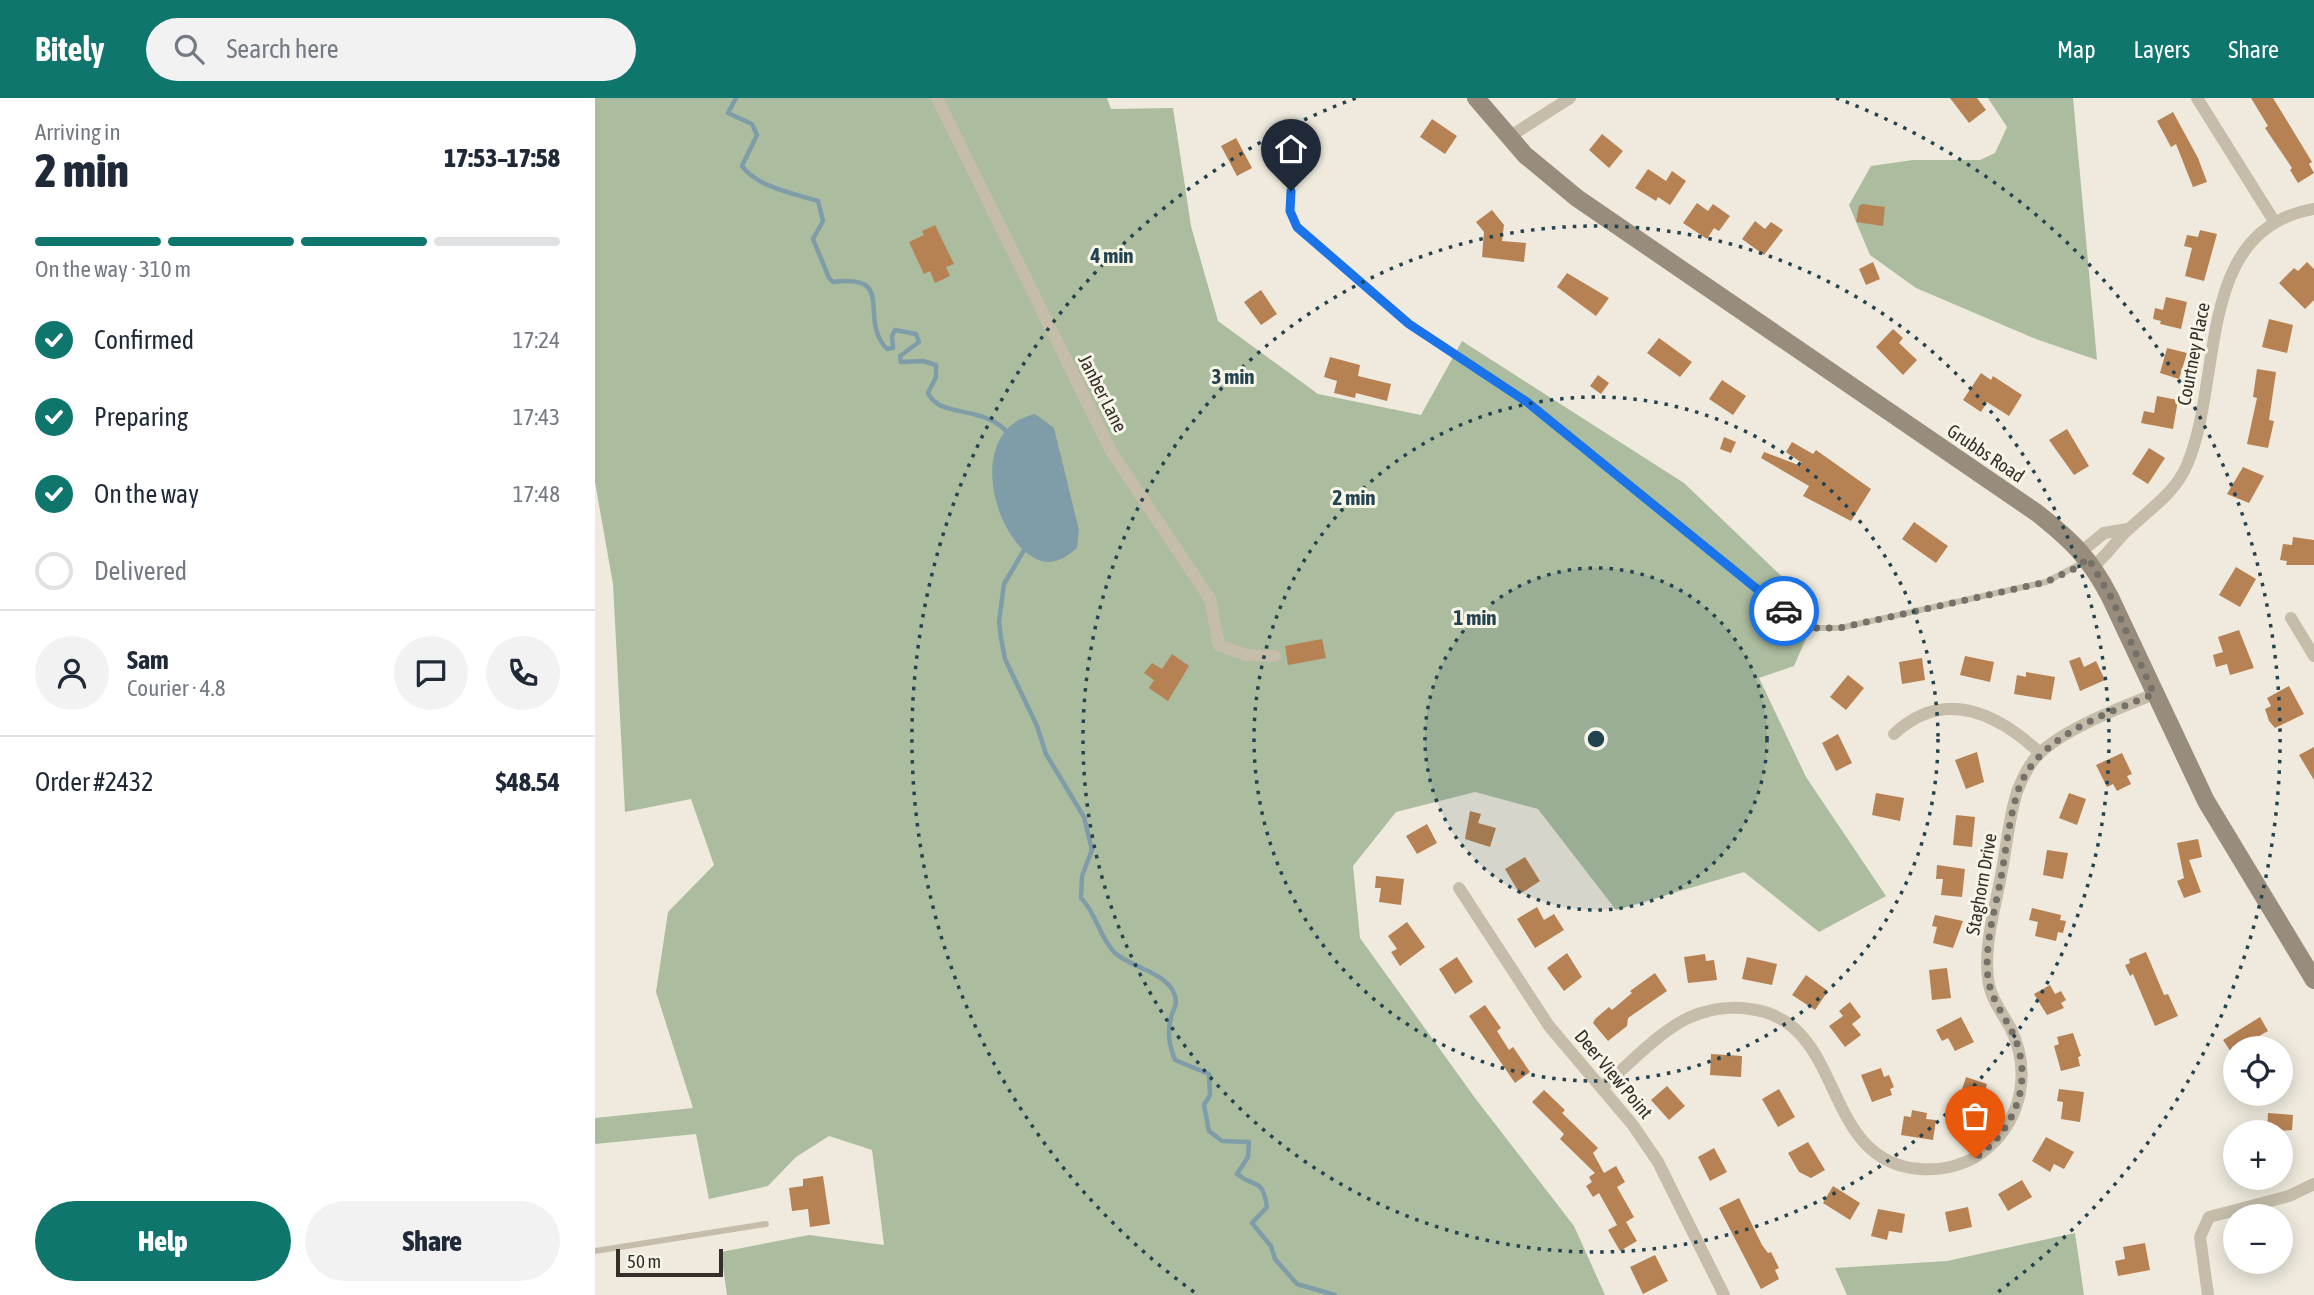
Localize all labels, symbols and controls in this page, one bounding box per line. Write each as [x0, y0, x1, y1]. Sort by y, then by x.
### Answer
search box [146, 18, 636, 81]
text: Bitely [35, 30, 104, 68]
icon: search [170, 30, 208, 68]
text: Search here [226, 34, 339, 64]
text: Map [2057, 36, 2096, 63]
text: Layers [2134, 36, 2190, 63]
text: Share [2228, 36, 2279, 63]
text: Arriving in [35, 119, 121, 145]
pin [1261, 119, 1321, 191]
icon: home [1272, 130, 1310, 168]
text: 17:53–17:58 [444, 143, 560, 173]
text: 2 min [35, 144, 129, 197]
text: 4 min [1090, 243, 1133, 267]
text: On the way · 310 m [35, 256, 191, 282]
street label: Courtney Place [2172, 301, 2214, 407]
icon: check [35, 321, 73, 359]
text: Confirmed [94, 325, 194, 355]
text: 17:24 [513, 327, 560, 353]
street label: Janber Lane [1074, 351, 1132, 435]
text: 3 min [1212, 364, 1254, 388]
icon: check [35, 398, 73, 436]
text: Preparing [94, 402, 188, 432]
text: 17:43 [513, 404, 560, 430]
street label: Grubbs Road [1943, 419, 2029, 487]
icon: check [35, 475, 73, 513]
text: On the way [94, 479, 199, 509]
text: 17:48 [513, 481, 560, 507]
text: 2 min [1333, 485, 1375, 509]
text: Delivered [94, 556, 187, 586]
courier [1749, 576, 1819, 646]
icon: car [1765, 592, 1803, 630]
text: 1 min [1454, 605, 1496, 629]
button: person [35, 636, 109, 710]
button: chat [394, 636, 468, 710]
button: phone [486, 636, 560, 710]
text: Sam [127, 645, 169, 675]
text: Courier · 4.8 [127, 675, 226, 701]
centre of rings [1584, 727, 1608, 751]
text: Order #2432 [35, 767, 154, 797]
text: $48.54 [496, 767, 560, 797]
street label: Staghorn Drive [1961, 831, 2001, 937]
street label: Deer View Point [1570, 1025, 1658, 1123]
map controls [2223, 1036, 2293, 1274]
button: locate [2223, 1036, 2293, 1106]
pin [1945, 1086, 2005, 1158]
icon: bag [1956, 1097, 1994, 1135]
button: + [2223, 1120, 2293, 1190]
button: Help [35, 1201, 291, 1281]
button: Share [305, 1201, 560, 1281]
button: − [2223, 1204, 2293, 1274]
scale bar [616, 1246, 723, 1278]
text: 50 m [627, 1250, 661, 1272]

